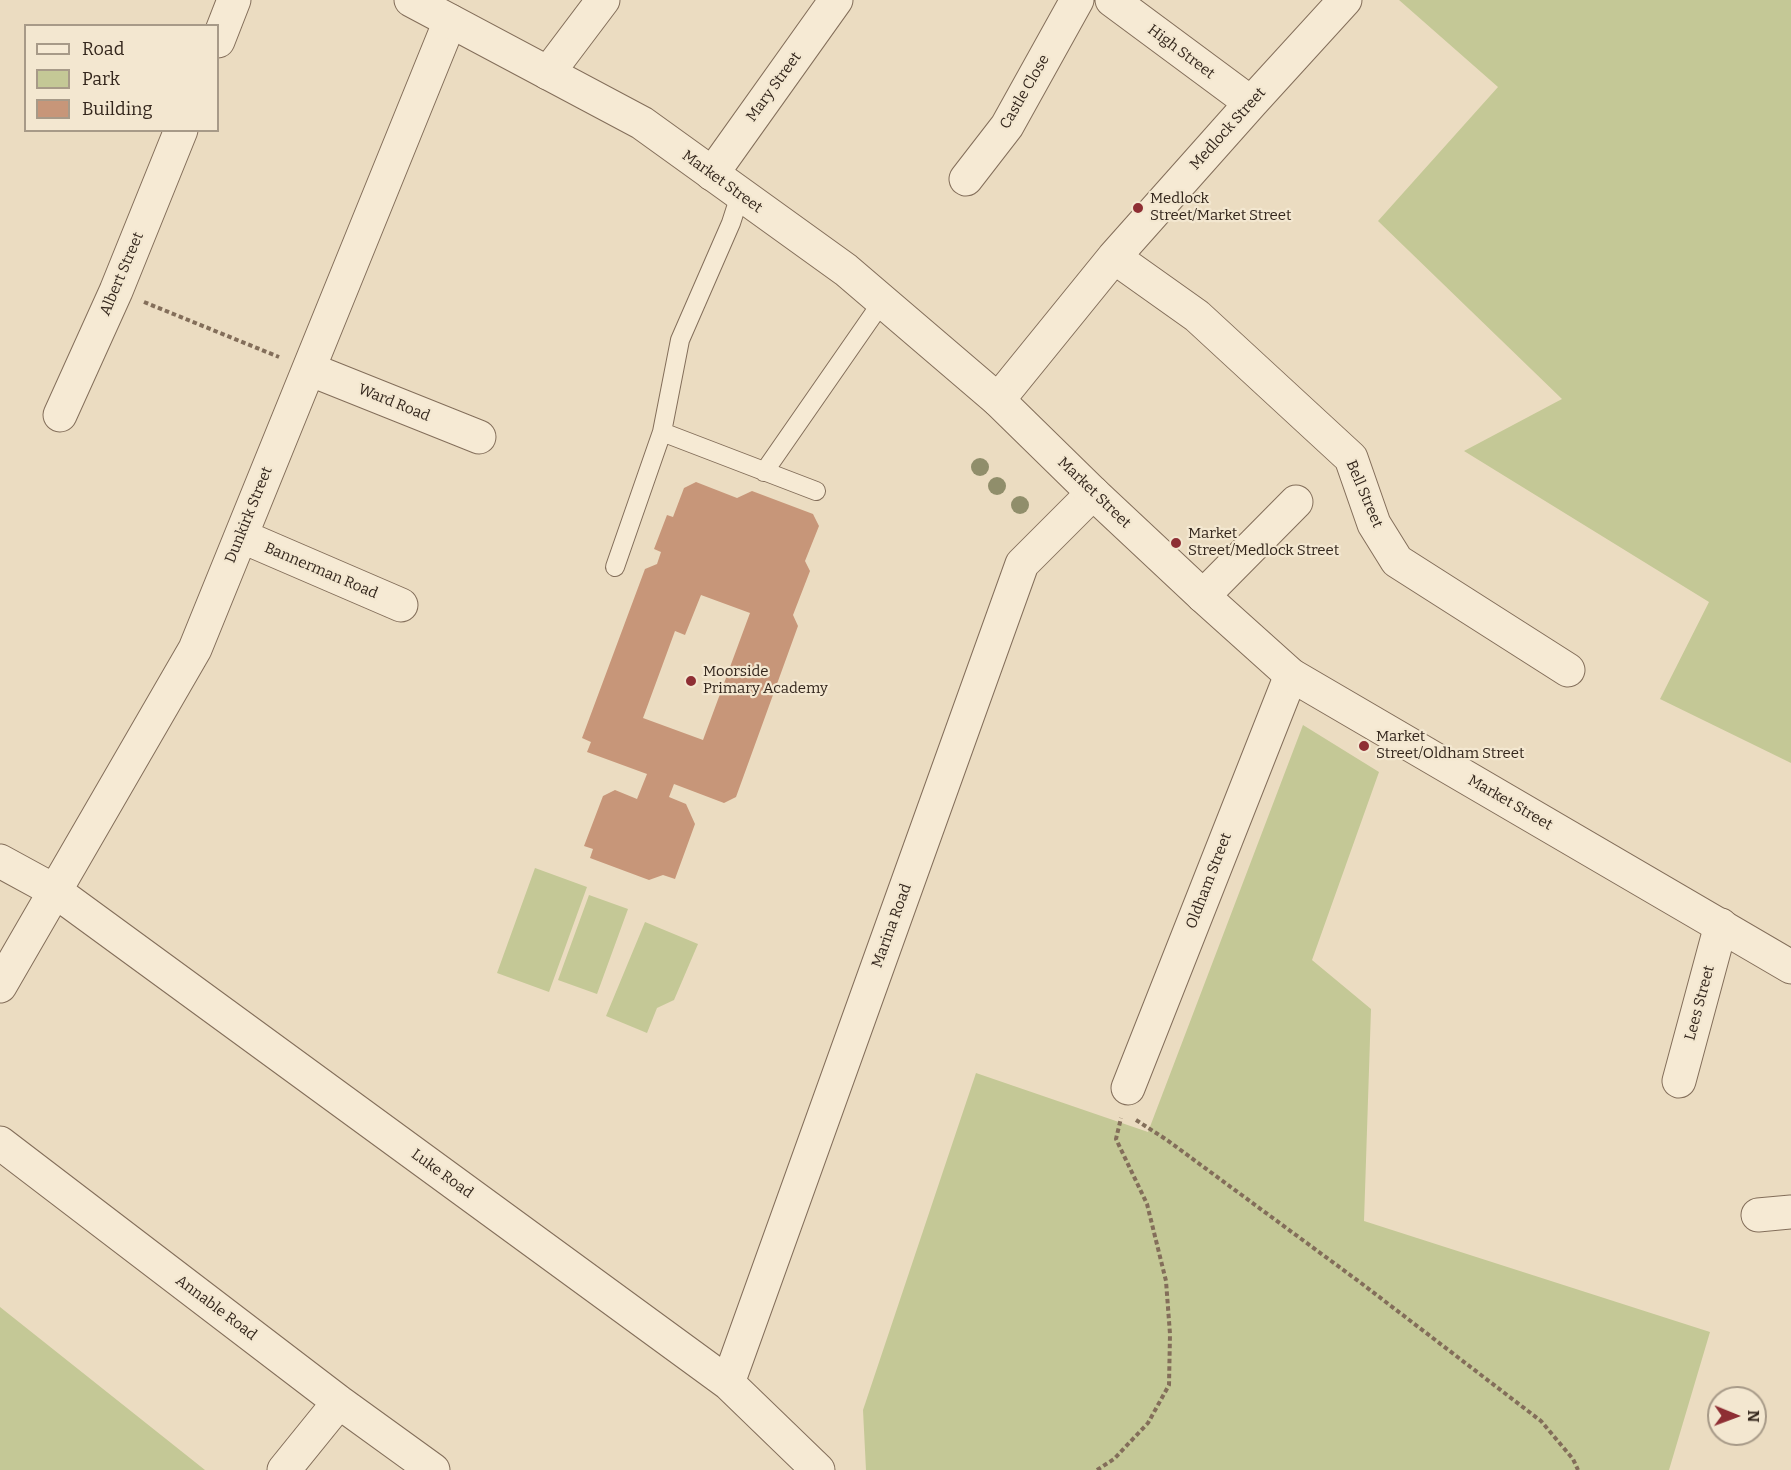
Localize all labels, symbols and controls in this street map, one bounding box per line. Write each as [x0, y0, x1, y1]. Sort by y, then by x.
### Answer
street label: High Street [1144, 21, 1218, 83]
legend [24, 24, 219, 132]
text: Road [82, 38, 124, 60]
street label: Mary Street [743, 49, 805, 125]
street label: Castle Close [996, 52, 1054, 132]
text: Park [82, 68, 120, 90]
street label: Medlock Street [1186, 84, 1270, 174]
text: Building [82, 98, 153, 120]
street label: Market Street [678, 147, 766, 217]
place label: Medlock Street/Market Street [1150, 190, 1291, 225]
marker: Medlock Street/Market Street [1131, 201, 1145, 215]
street label: Albert Street [96, 229, 148, 319]
street label: Ward Road [356, 380, 432, 426]
street label: Market Street [1054, 454, 1134, 532]
street label: Bell Street [1342, 457, 1386, 531]
street label: Dunkirk Street [221, 464, 277, 566]
place label: Market Street/Medlock Street [1188, 525, 1339, 560]
marker: Market Street/Medlock Street [1169, 536, 1183, 550]
street label: Bannerman Road [262, 539, 380, 603]
place label: Moorside Primary Academy [703, 663, 828, 698]
marker: Moorside Primary Academy [684, 674, 698, 688]
place label: Market Street/Oldham Street [1376, 728, 1524, 763]
marker: Market Street/Oldham Street [1357, 739, 1371, 753]
street label: Market Street [1465, 772, 1555, 834]
street label: Oldham Street [1182, 830, 1236, 932]
street label: Marina Road [868, 881, 916, 971]
street label: Lees Street [1681, 963, 1719, 1043]
street label: Luke Road [408, 1146, 476, 1202]
street label: Annable Road [172, 1272, 260, 1344]
north arrow [1707, 1386, 1767, 1446]
text: N [1744, 1410, 1763, 1423]

